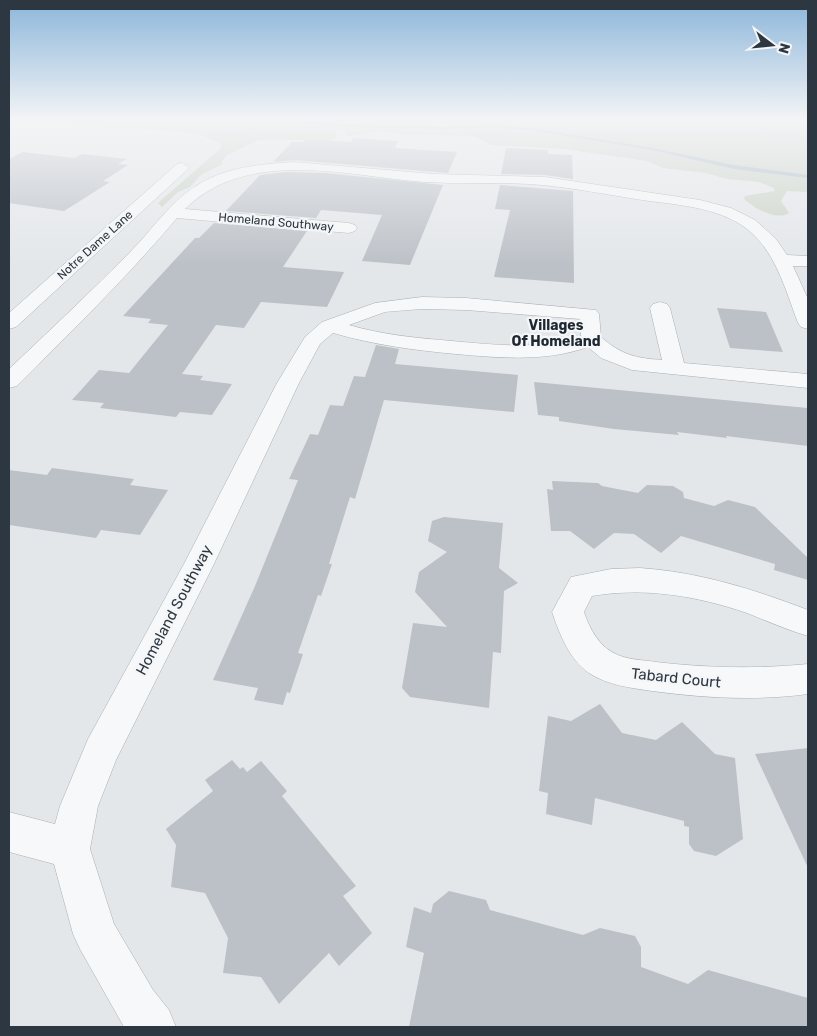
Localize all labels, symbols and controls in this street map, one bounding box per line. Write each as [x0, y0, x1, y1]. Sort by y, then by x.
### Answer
north arrow [747, 20, 797, 70]
text: N [774, 41, 794, 56]
street label: Notre Dame Lane [54, 207, 136, 283]
street label: Homeland Southway [218, 210, 335, 234]
district label: Villages Of Homeland [511, 317, 601, 350]
street label: Homeland Southway [132, 542, 216, 678]
street label: Tabard Court [630, 664, 722, 692]

